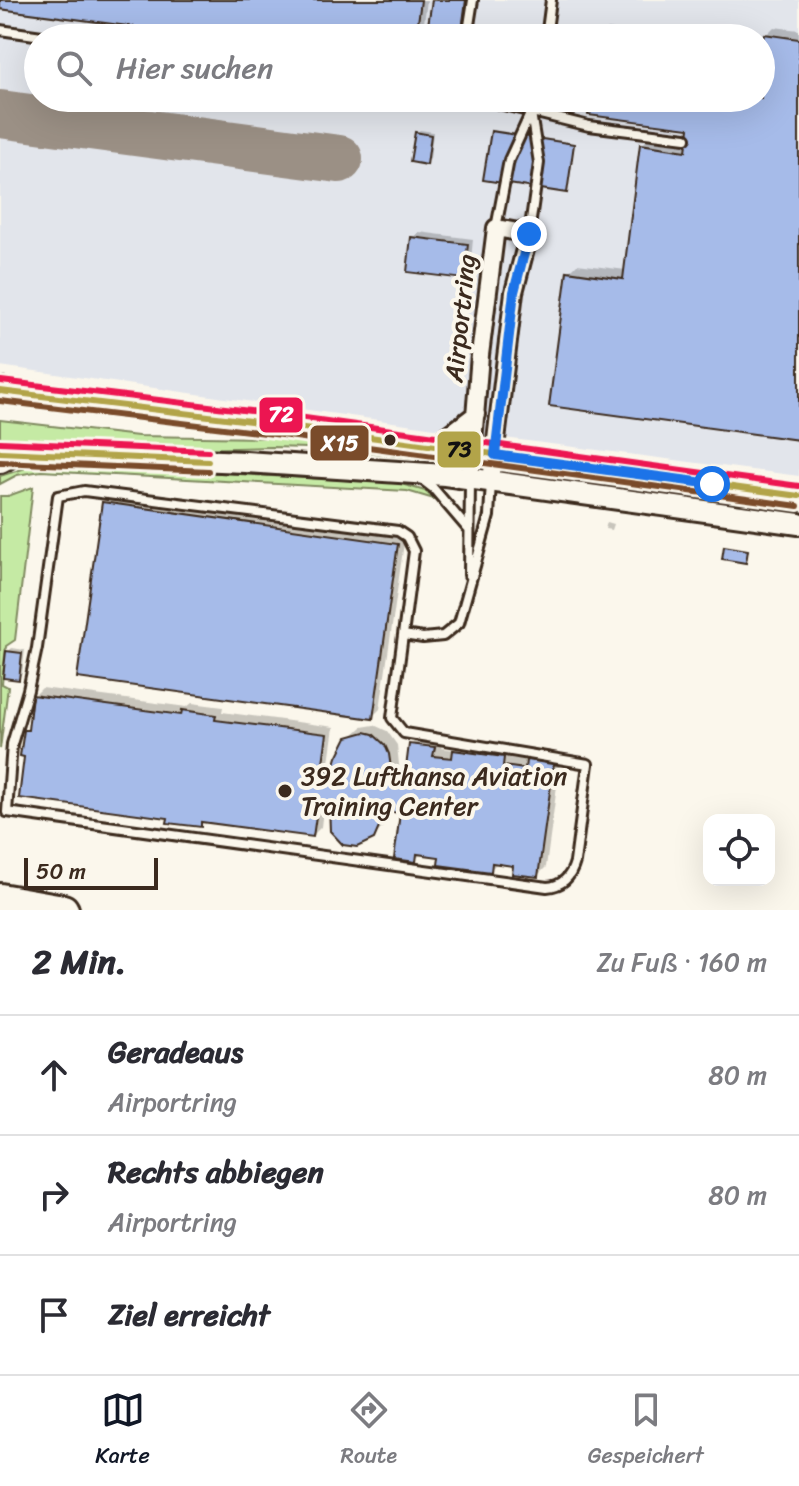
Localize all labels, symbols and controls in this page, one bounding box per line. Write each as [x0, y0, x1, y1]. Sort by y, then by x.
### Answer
search box [24, 24, 775, 112]
text: Hier suchen [116, 41, 273, 95]
icon: search [52, 46, 96, 90]
route end [511, 216, 547, 252]
street label: Airportring [430, 251, 490, 386]
text: 72 [268, 395, 294, 434]
line badge: 72 [258, 396, 304, 434]
line badge: X15 [309, 424, 370, 462]
text: X15 [319, 424, 359, 463]
line badge: 73 [436, 430, 482, 469]
text: 73 [447, 430, 471, 469]
unlabelled marker [382, 432, 398, 448]
route start [694, 466, 730, 502]
place label: 392 Lufthansa Aviation Training Center [301, 753, 567, 829]
marker: 392 Lufthansa Aviation Training Center [276, 782, 294, 800]
map controls [703, 814, 775, 886]
button: locate [703, 814, 775, 886]
text: 50 m [36, 852, 86, 891]
scale bar [24, 854, 158, 890]
text: 2 Min. [32, 932, 126, 992]
text: Zu Fuß · 160 m [597, 939, 767, 985]
text: Geradeaus [108, 1025, 243, 1079]
text: 80 m [708, 1052, 767, 1098]
icon: ahead [32, 1053, 76, 1097]
text: Airportring [108, 1079, 237, 1125]
text: Rechts abbiegen [108, 1145, 324, 1199]
text: 80 m [708, 1172, 767, 1218]
icon: right [32, 1173, 76, 1217]
text: Airportring [108, 1199, 237, 1245]
text: Ziel erreicht [108, 1288, 270, 1342]
icon: arrive [32, 1293, 76, 1337]
tab: Karte [95, 1388, 150, 1475]
tab: Route [340, 1388, 397, 1475]
tab: Gespeichert [588, 1388, 704, 1475]

